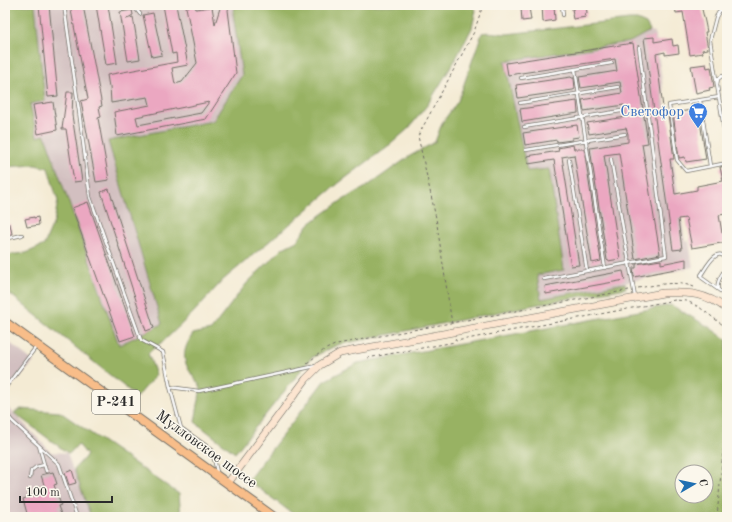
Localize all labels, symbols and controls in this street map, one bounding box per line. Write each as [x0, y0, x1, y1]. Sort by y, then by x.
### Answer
supermarket icon: Светофор [687, 101, 709, 129]
place label: Светофор [620, 105, 684, 120]
road number: Р-241 [92, 390, 140, 414]
street label: Мулловское шоссе [153, 408, 259, 492]
north arrow [674, 464, 714, 504]
scale bar [20, 478, 112, 504]
text: С [696, 478, 708, 487]
text: 100 m [26, 487, 60, 499]

